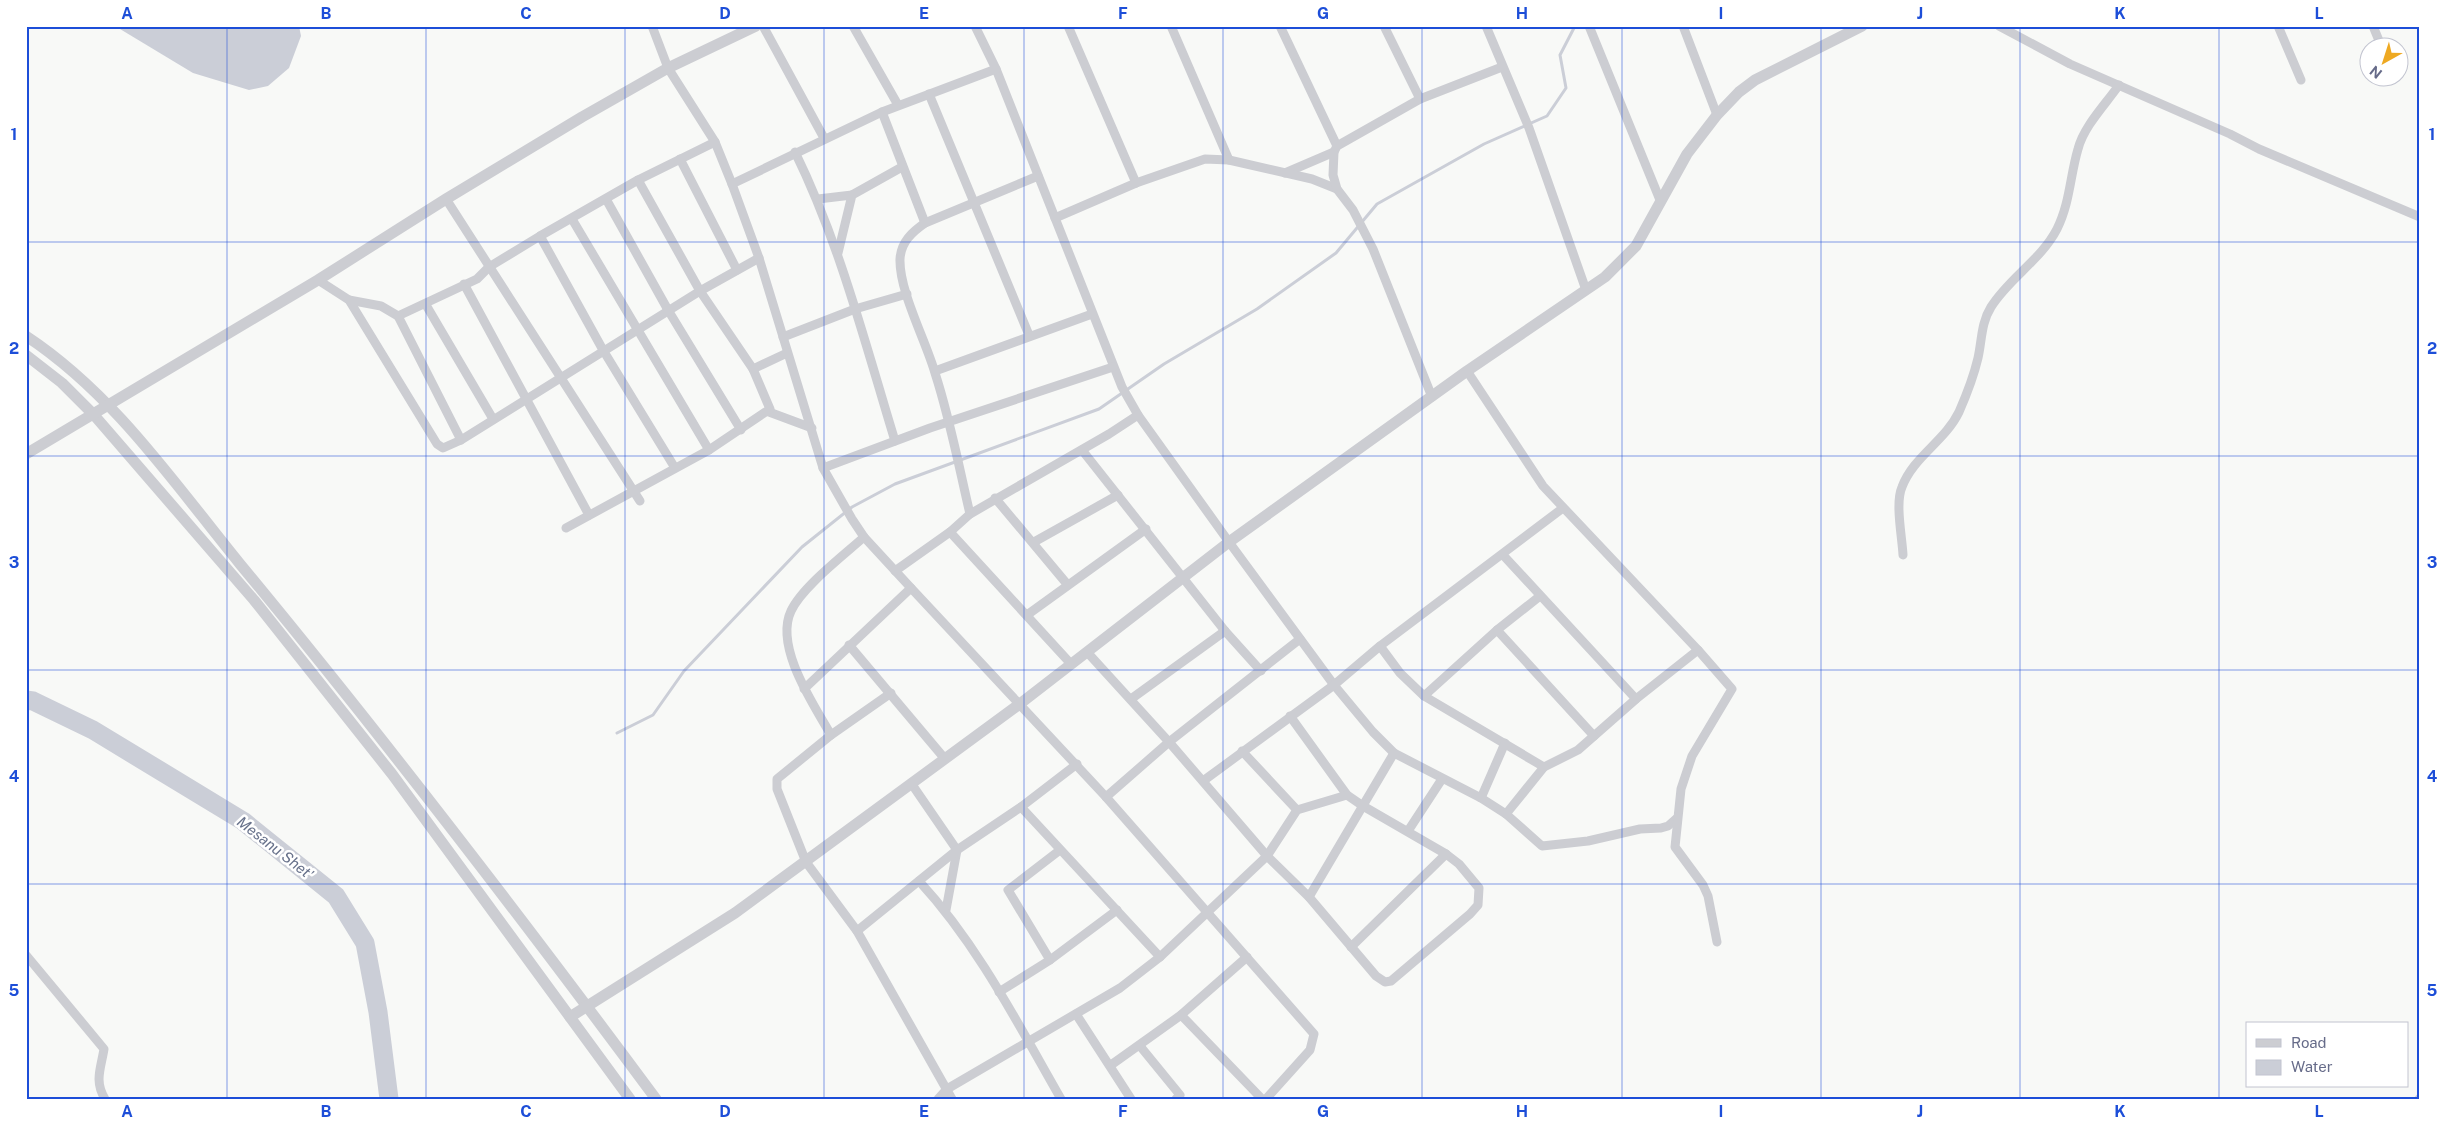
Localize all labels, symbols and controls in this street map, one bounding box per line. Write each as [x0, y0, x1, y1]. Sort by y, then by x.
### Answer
text: A [121, 4, 133, 23]
text: B [321, 4, 332, 23]
text: C [520, 4, 532, 23]
text: D [719, 4, 731, 23]
text: E [919, 4, 929, 23]
text: F [1118, 4, 1128, 23]
text: G [1317, 4, 1329, 23]
text: H [1516, 4, 1528, 23]
text: I [1719, 4, 1723, 23]
text: J [1917, 4, 1923, 23]
text: K [2114, 4, 2126, 23]
text: L [2314, 4, 2324, 23]
north arrow [2358, 38, 2408, 88]
text: N [2367, 62, 2385, 82]
text: 1 [11, 125, 17, 144]
text: 1 [2429, 125, 2435, 144]
text: 2 [9, 339, 19, 358]
text: 2 [2427, 339, 2437, 358]
text: 3 [9, 553, 19, 572]
text: 3 [2427, 553, 2437, 572]
text: 4 [9, 767, 20, 786]
text: 4 [2427, 767, 2438, 786]
water label: Mesanu Shet' [234, 813, 317, 883]
text: 5 [9, 981, 20, 1000]
text: 5 [2427, 981, 2438, 1000]
legend [2246, 1022, 2408, 1088]
text: Road [2291, 1034, 2327, 1051]
text: Water [2291, 1058, 2333, 1075]
text: A [121, 1102, 133, 1121]
text: B [321, 1102, 332, 1121]
text: C [520, 1102, 532, 1121]
text: D [719, 1102, 731, 1121]
text: E [919, 1102, 929, 1121]
text: F [1118, 1102, 1128, 1121]
text: G [1317, 1102, 1329, 1121]
text: H [1516, 1102, 1528, 1121]
text: I [1719, 1102, 1723, 1121]
text: J [1917, 1102, 1923, 1121]
text: K [2114, 1102, 2126, 1121]
text: L [2314, 1102, 2324, 1121]

